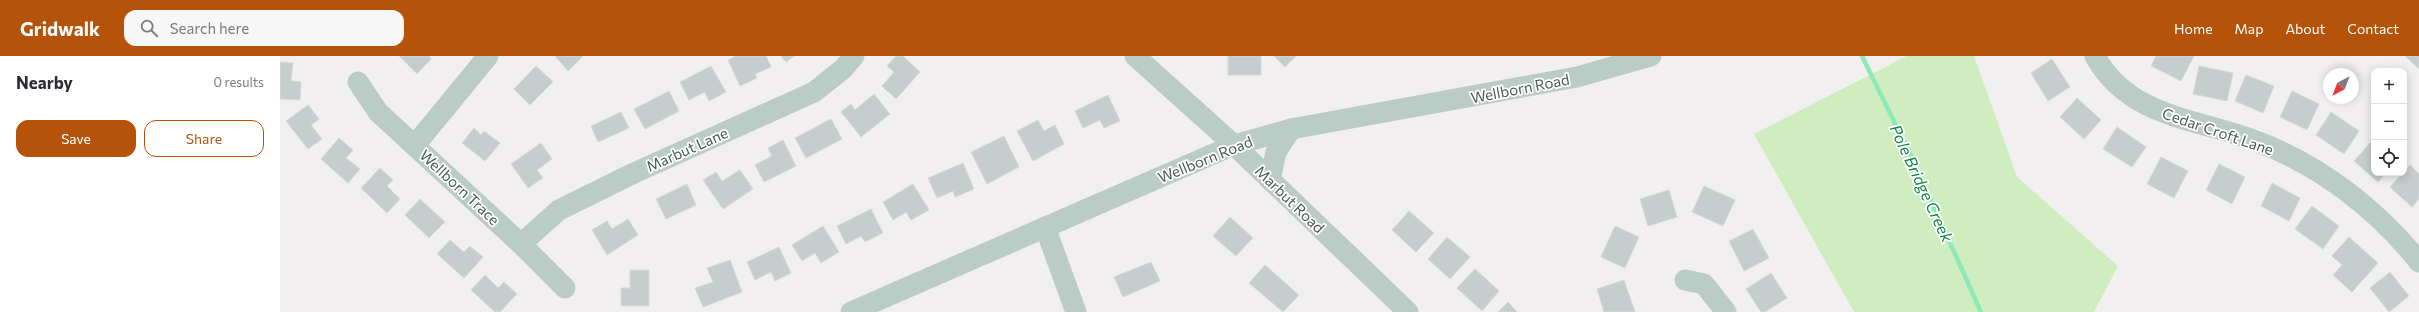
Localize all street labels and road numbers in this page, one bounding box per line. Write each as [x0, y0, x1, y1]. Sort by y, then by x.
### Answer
street label: Wellborn Road [1469, 70, 1571, 106]
street label: Cedar Croft Lane [2160, 104, 2276, 158]
street label: Marbut Lane [643, 123, 731, 175]
street label: Wellborn Road [1155, 132, 1255, 186]
street label: Wellborn Trace [416, 145, 504, 229]
street label: Marbut Road [1252, 161, 1328, 237]

